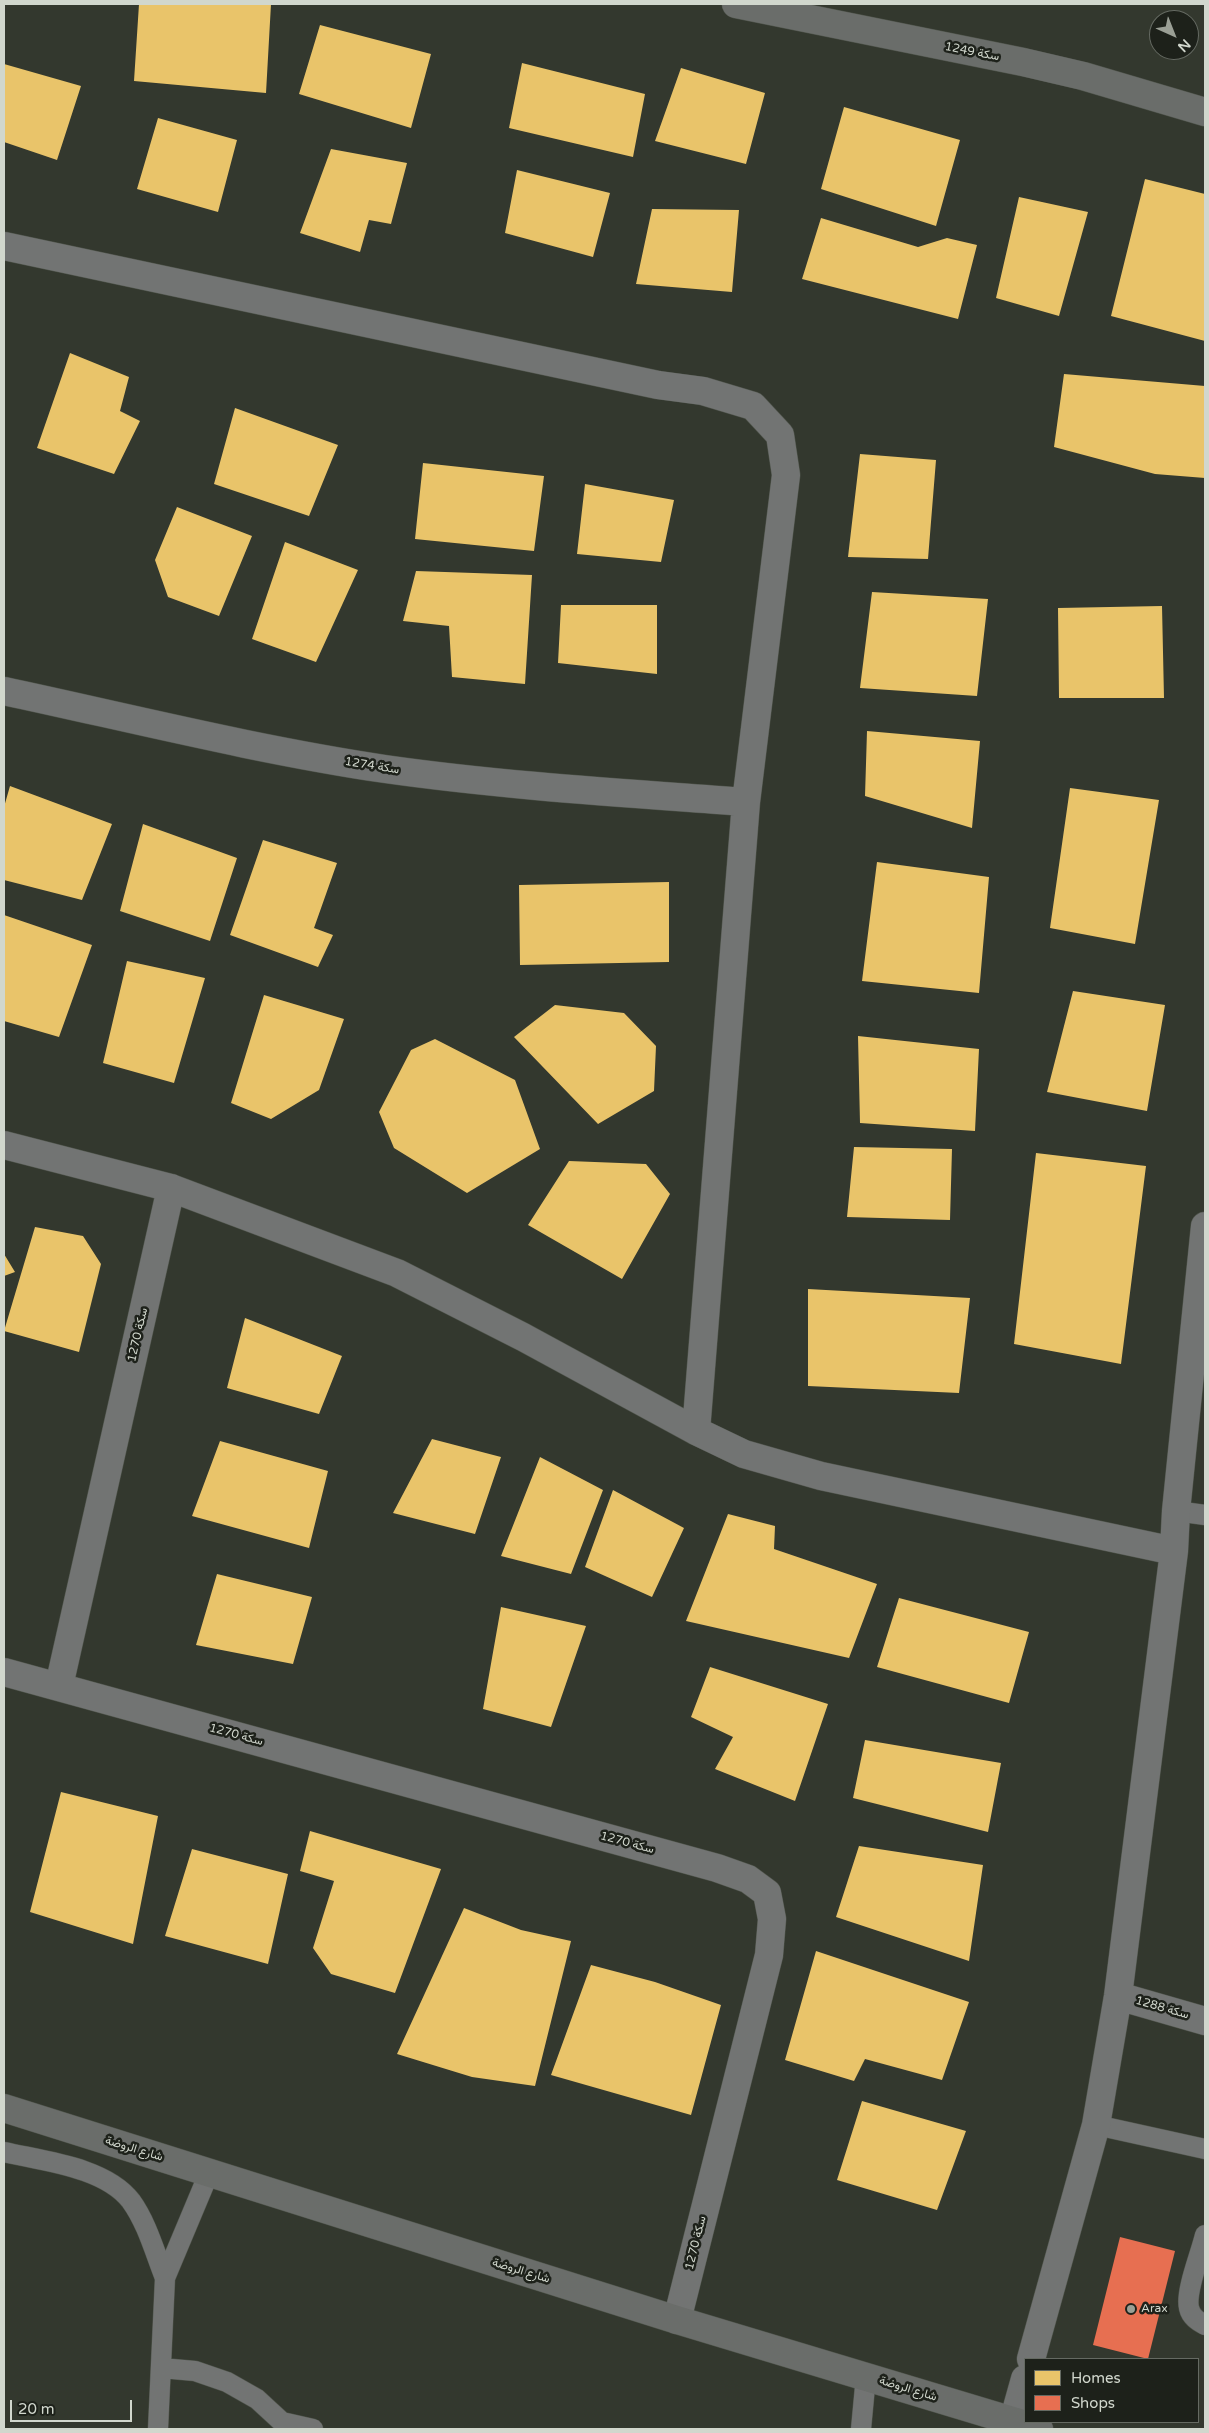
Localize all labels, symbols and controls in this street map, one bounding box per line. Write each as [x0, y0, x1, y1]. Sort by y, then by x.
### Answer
north arrow [1149, 10, 1199, 60]
text: N [1174, 35, 1194, 55]
street label: سكة 1249 [944, 40, 1000, 64]
street label: سكة 1274 [344, 755, 400, 777]
street label: سكة 1270 [125, 1307, 151, 1363]
street label: سكة 1270 [208, 1721, 264, 1749]
street label: سكة 1270 [599, 1829, 655, 1857]
street label: سكة 1288 [1134, 1993, 1190, 2023]
street label: شارع الروضة [103, 2133, 165, 2165]
street label: سكة 1270 [682, 2215, 710, 2271]
street label: شارع الروضة [490, 2255, 552, 2287]
place label: Arax [1141, 2302, 1168, 2316]
marker: Arax [1125, 2303, 1137, 2315]
legend [1024, 2358, 1199, 2423]
text: Homes [1071, 2369, 1121, 2387]
street label: شارع الروضة [877, 2373, 939, 2405]
scale bar [12, 2390, 135, 2422]
text: Shops [1071, 2394, 1115, 2412]
text: 20 m [18, 2400, 55, 2418]

